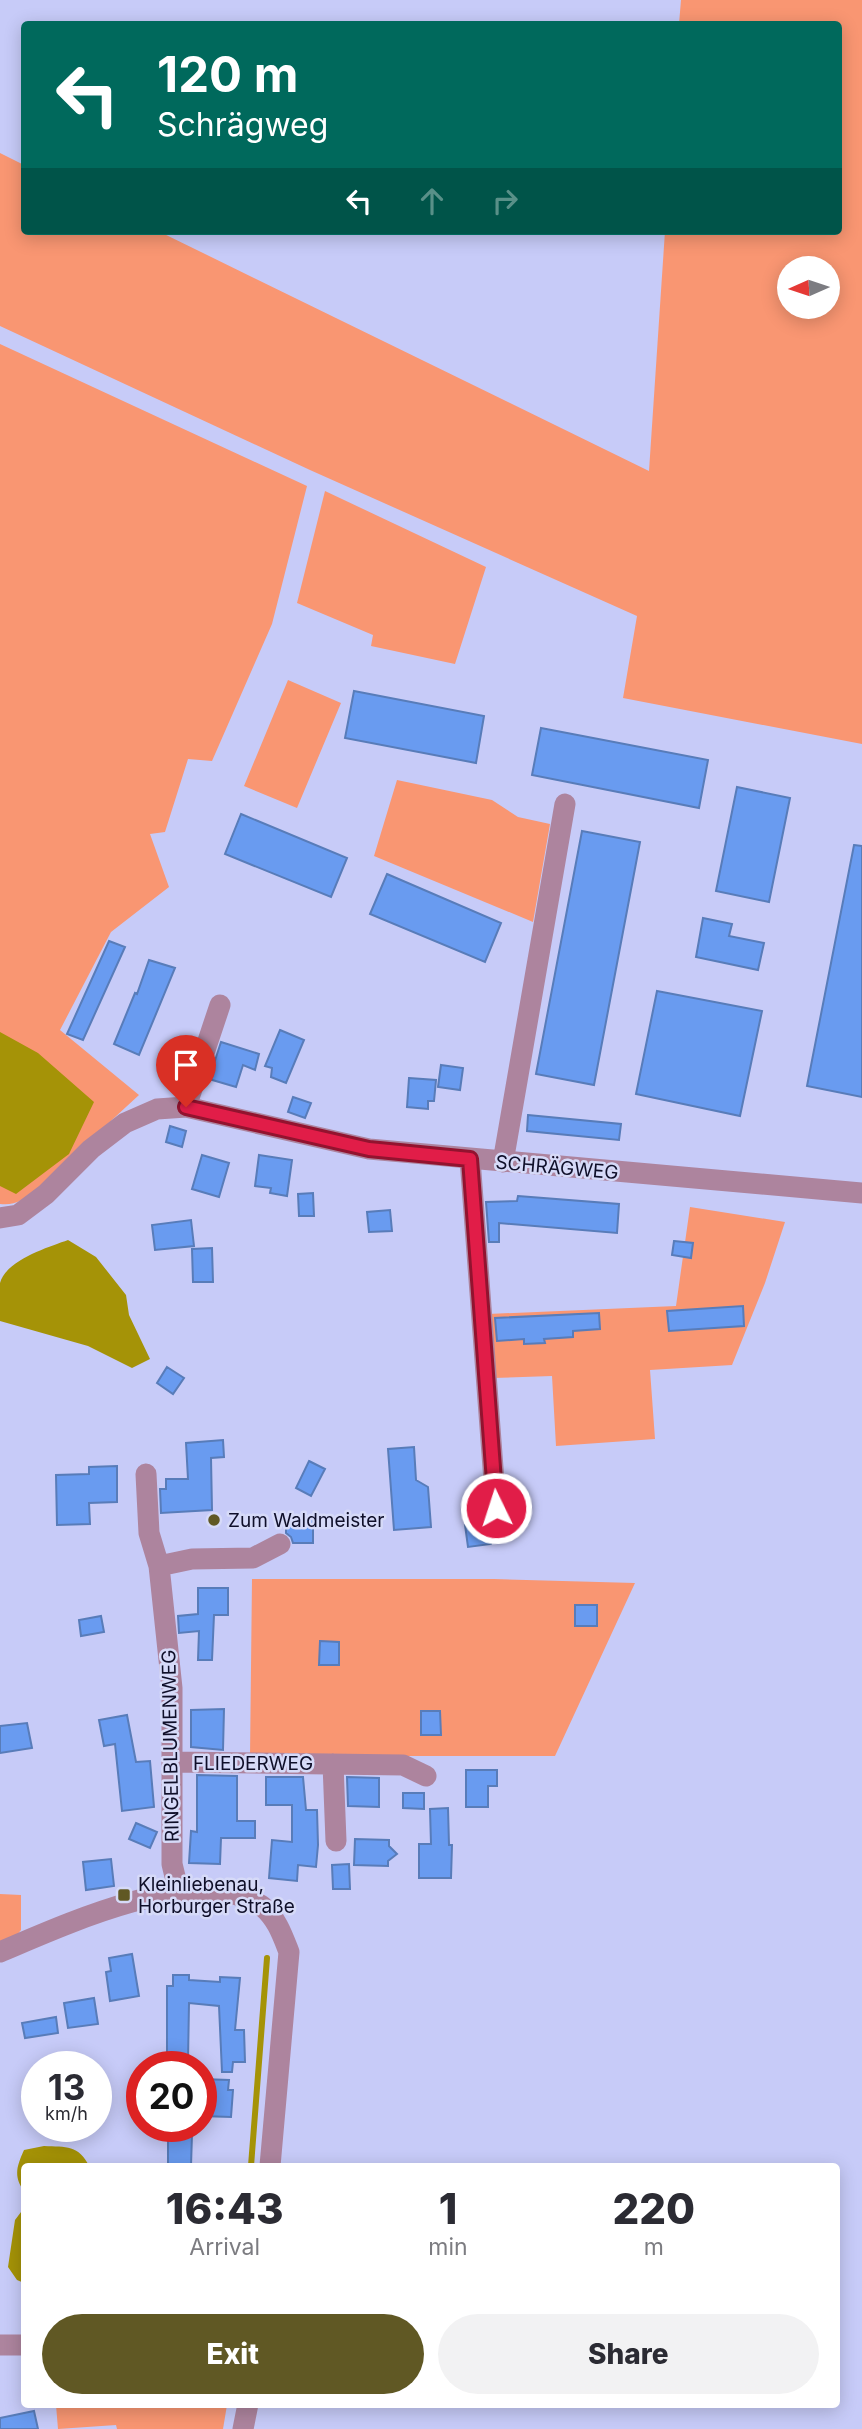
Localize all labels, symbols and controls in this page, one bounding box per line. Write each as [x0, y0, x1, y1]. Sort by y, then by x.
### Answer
text: 120 m [157, 45, 298, 104]
icon: left [42, 49, 133, 140]
text: Schrägweg [157, 105, 328, 144]
icon: left [340, 182, 378, 220]
icon: ahead [413, 182, 451, 220]
icon: right [486, 182, 524, 220]
north arrow [777, 256, 840, 318]
map controls [777, 256, 840, 319]
pin [156, 1035, 216, 1107]
icon: arrive [167, 1046, 205, 1084]
street label: SCHRÄGWEG [495, 1151, 619, 1184]
position arrow [459, 1471, 533, 1545]
place label: Zum Waldmeister [228, 1509, 384, 1532]
marker: Zum Waldmeister [206, 1512, 222, 1528]
street label: RINGELBLUMENWEG [157, 1650, 184, 1842]
street label: FLIEDERWEG [193, 1752, 313, 1775]
place label: Kleinliebenau, Horburger Straße [138, 1873, 295, 1918]
marker: Kleinliebenau, Horburger Straße [116, 1887, 132, 1903]
speed limit sign: 20 [126, 2051, 217, 2142]
text: 13 [48, 2066, 85, 2108]
text: km/h [45, 2103, 88, 2124]
text: 16:43 [166, 2183, 283, 2234]
text: 1 [439, 2183, 457, 2234]
text: 220 [612, 2183, 695, 2234]
text: Arrival [189, 2233, 260, 2261]
text: min [428, 2233, 468, 2261]
text: m [644, 2233, 664, 2261]
button: Exit [42, 2314, 424, 2394]
button: Share [438, 2314, 819, 2394]

